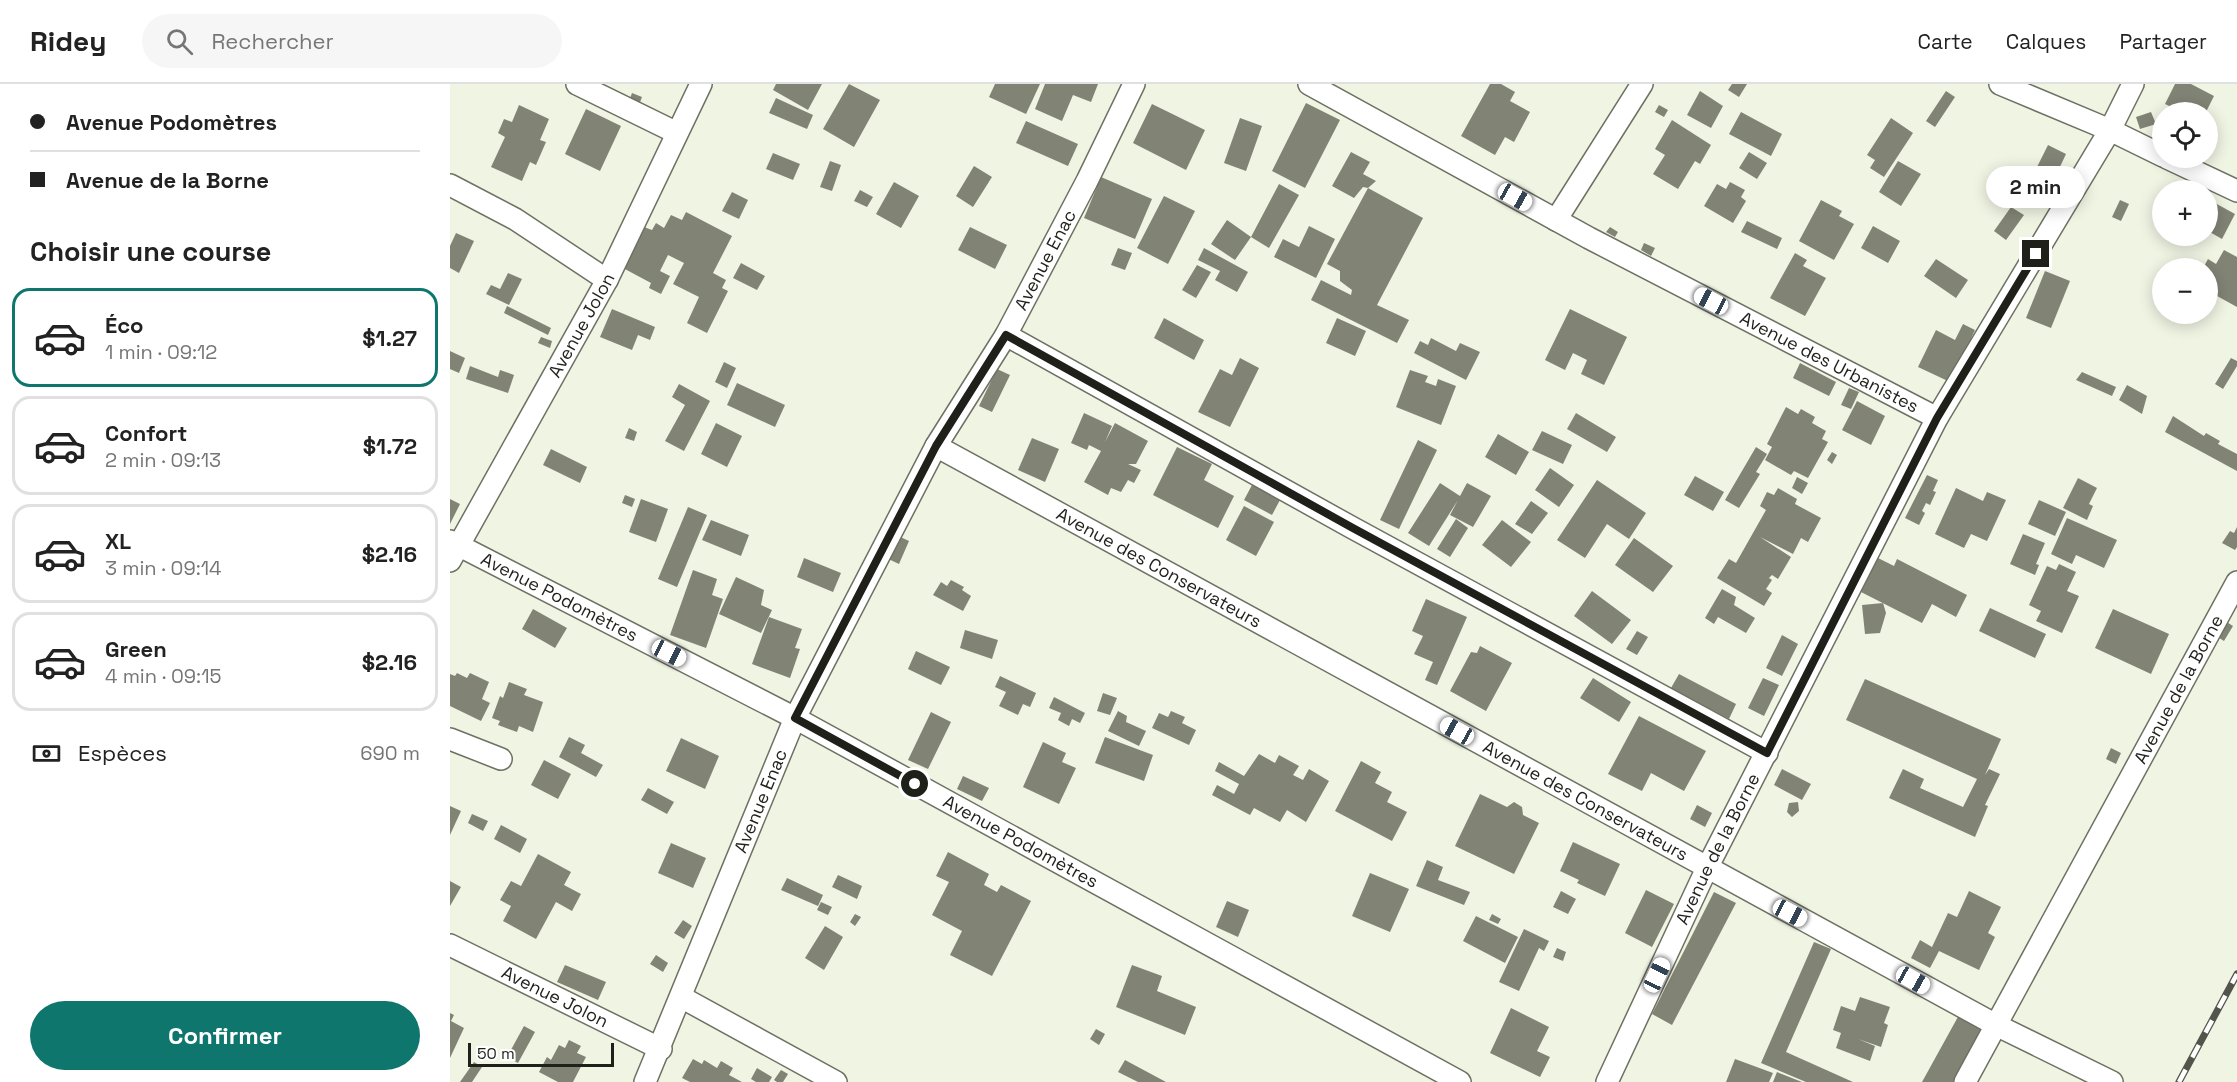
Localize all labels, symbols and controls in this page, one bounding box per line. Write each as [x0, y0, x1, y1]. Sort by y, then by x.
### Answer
search box [142, 14, 562, 68]
text: Ridey [30, 23, 106, 59]
icon: search [163, 25, 196, 58]
text: Rechercher [211, 27, 334, 55]
text: Carte [1918, 28, 1973, 55]
text: Calques [2006, 28, 2086, 55]
text: Partager [2119, 28, 2207, 55]
map controls [2152, 102, 2218, 324]
button: locate [2152, 102, 2218, 168]
text: Avenue Podomètres [66, 108, 277, 136]
text: Avenue de la Borne [66, 166, 269, 194]
callout: 2 min [1986, 167, 2086, 209]
text: 2 min [2010, 174, 2061, 200]
car [1495, 180, 1535, 214]
button: + [2152, 180, 2218, 246]
street label: Avenue Enac [1009, 206, 1081, 314]
text: Choisir une course [30, 234, 271, 269]
route end [2022, 240, 2049, 267]
button: − [2152, 258, 2218, 324]
street label: Avenue Jolon [543, 269, 620, 381]
car [1691, 285, 1731, 317]
street label: Avenue des Urbanistes [1736, 306, 1923, 418]
icon: car [33, 311, 87, 365]
text: Éco [105, 311, 144, 339]
text: $1.27 [362, 324, 417, 352]
text: 1 min · 09:12 [105, 339, 217, 365]
icon: car [33, 419, 87, 473]
text: Confort [105, 419, 187, 447]
text: $1.72 [363, 432, 417, 460]
text: 2 min · 09:13 [105, 447, 221, 473]
street label: Avenue des Conservateurs [1053, 502, 1266, 633]
icon: car [33, 527, 87, 581]
text: XL [105, 527, 131, 555]
text: $2.16 [362, 540, 417, 568]
street label: Avenue Podomètres [477, 547, 642, 646]
text: 3 min · 09:14 [105, 555, 222, 581]
street label: Avenue de la Borne [2128, 611, 2228, 768]
icon: car [33, 635, 87, 689]
text: Green [105, 635, 167, 663]
car [649, 637, 689, 669]
text: $2.16 [362, 648, 417, 676]
text: 4 min · 09:15 [105, 663, 221, 689]
car [1437, 714, 1477, 748]
street label: Avenue des Conservateurs [1479, 735, 1692, 866]
icon: cash [30, 737, 63, 770]
text: Espèces [78, 739, 167, 767]
text: 690 m [360, 740, 420, 766]
street label: Avenue Enac [729, 745, 792, 856]
street label: Avenue de la Borne [1670, 769, 1765, 928]
route start [901, 770, 928, 797]
street label: Avenue Podomètres [939, 789, 1102, 893]
car [1770, 897, 1810, 929]
car [1641, 955, 1673, 995]
street label: Avenue Jolon [498, 960, 612, 1032]
car [1893, 963, 1933, 997]
button: Confirmer [30, 1001, 420, 1070]
scale bar [468, 1040, 614, 1068]
text: 50 m [477, 1043, 515, 1064]

